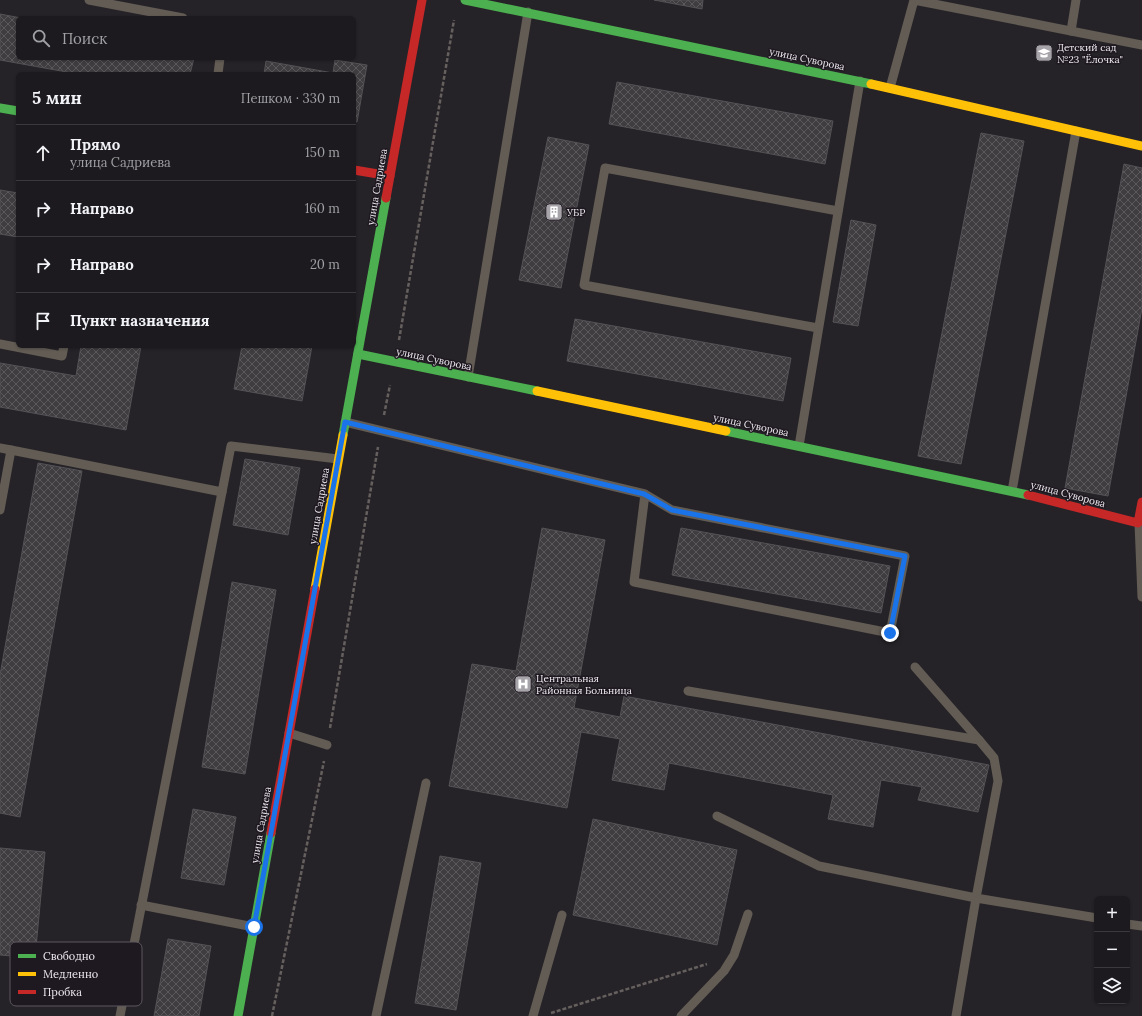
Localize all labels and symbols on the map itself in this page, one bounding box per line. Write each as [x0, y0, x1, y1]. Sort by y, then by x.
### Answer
place label: Детский сад №23 "Ёлочка" [1057, 41, 1123, 66]
school or university icon: Детский сад №23 "Ёлочка" [1034, 43, 1054, 63]
street label: улица Суворова [768, 45, 846, 73]
street label: улица Садриева [364, 148, 390, 226]
building icon: УБР [544, 202, 564, 222]
place label: УБР [566, 206, 585, 219]
street label: улица Суворова [395, 345, 473, 373]
street label: улица Суворова [712, 411, 790, 439]
street label: улица Садриева [306, 467, 332, 545]
street label: улица Суворова [1029, 478, 1107, 510]
route end [881, 624, 899, 642]
place label: Центральная Районная Больница [536, 672, 632, 697]
hospital icon: Центральная Районная Больница [513, 674, 533, 694]
street label: улица Садриева [248, 786, 274, 864]
route start [245, 918, 263, 936]
legend [10, 942, 142, 1006]
text: Свободно [43, 949, 95, 963]
text: Медленно [43, 967, 98, 981]
text: Пробка [43, 985, 82, 999]

